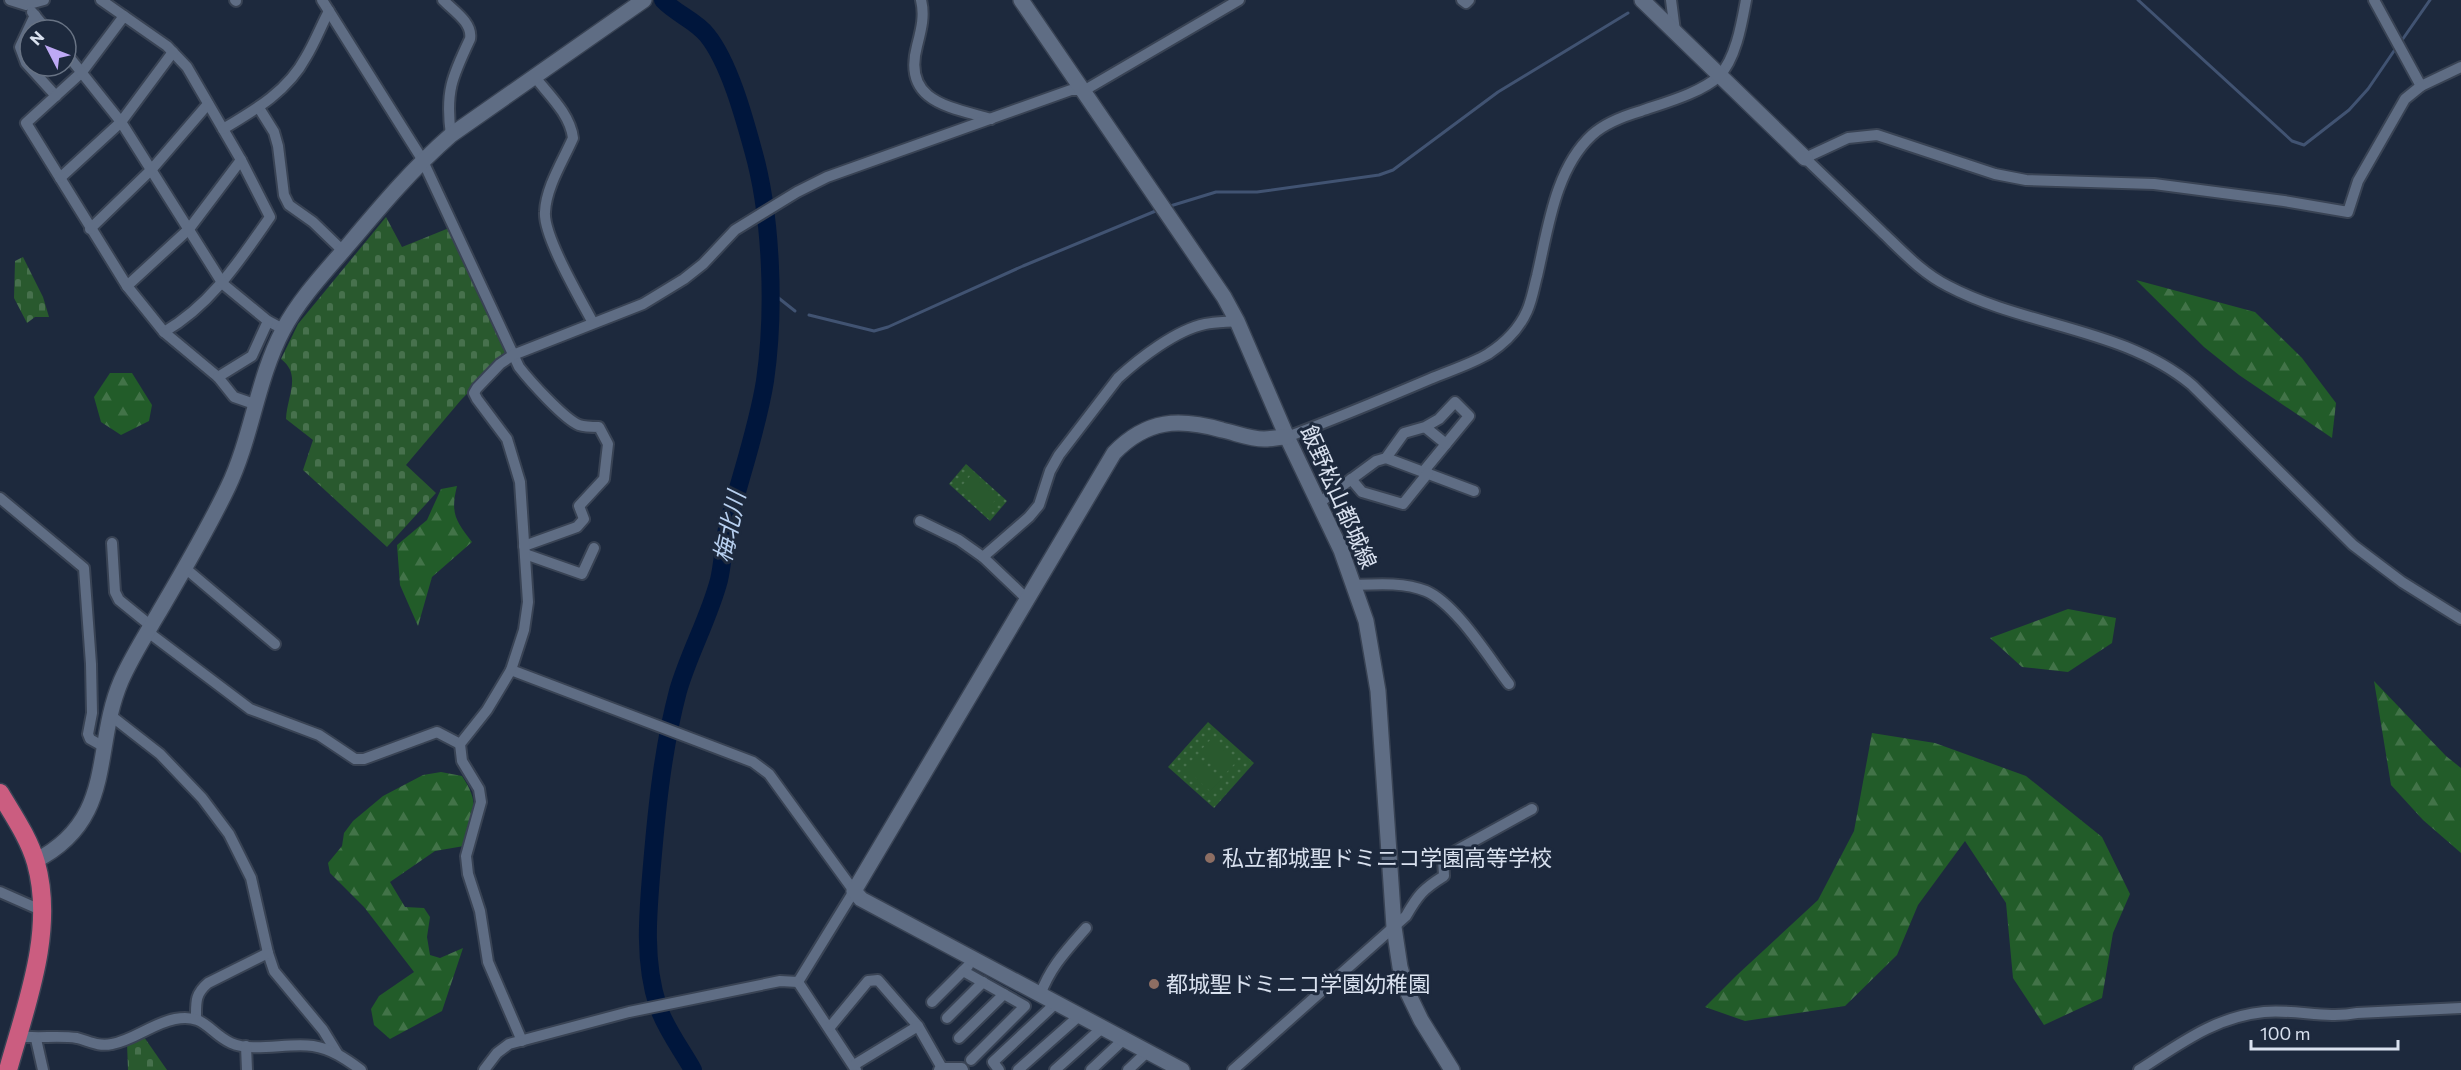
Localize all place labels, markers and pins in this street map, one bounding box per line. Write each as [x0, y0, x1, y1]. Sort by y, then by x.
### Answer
place label: 私立都城聖ドミニコ学園高等学校 [1222, 844, 1552, 871]
marker: 私立都城聖ドミニコ学園高等学校 [1203, 851, 1217, 865]
place label: 都城聖ドミニコ学園幼稚園 [1166, 970, 1430, 997]
marker: 都城聖ドミニコ学園幼稚園 [1147, 977, 1161, 991]

